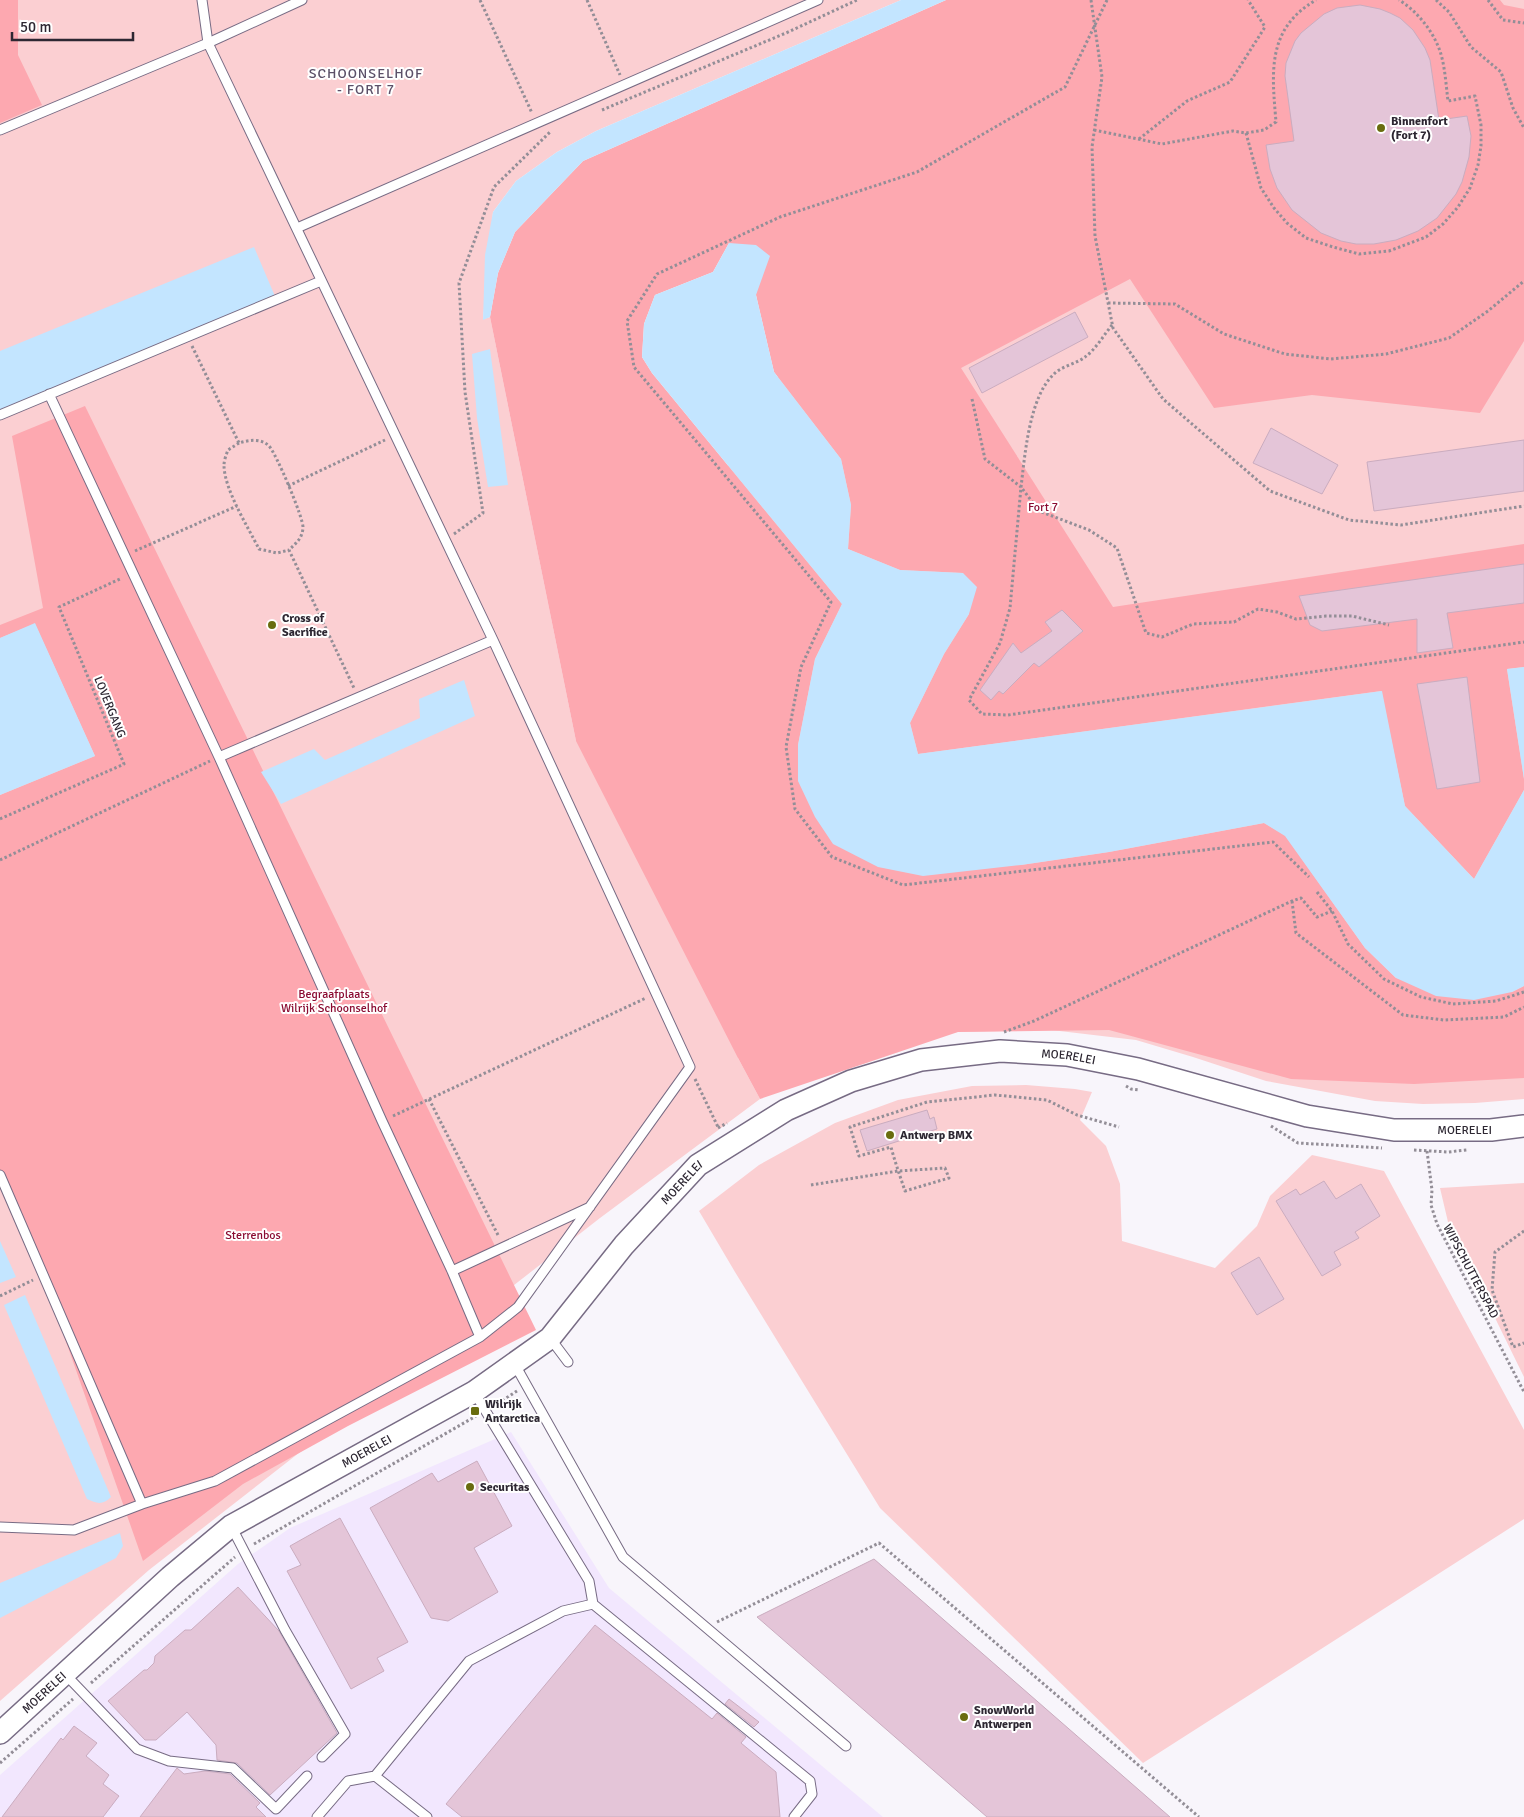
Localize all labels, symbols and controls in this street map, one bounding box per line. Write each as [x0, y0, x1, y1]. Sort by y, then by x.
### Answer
scale bar [12, 10, 134, 42]
text: 50 m [20, 18, 51, 36]
district label: SCHOONSELHOF - FORT 7 [309, 65, 423, 98]
place label: Binnenfort (Fort 7) [1391, 114, 1448, 143]
marker: Binnenfort (Fort 7) [1375, 122, 1387, 134]
park label: Fort 7 [1028, 500, 1058, 515]
place label: Cross of Sacrifice [282, 611, 328, 640]
marker: Cross of Sacrifice [266, 619, 278, 631]
street label: LOVERGANG [90, 674, 129, 740]
park label: Begraafplaats Wilrijk Schoonselhof [281, 987, 388, 1016]
street label: MOERELEI [1041, 1046, 1097, 1068]
street label: MOERELEI [1437, 1123, 1492, 1138]
place label: Antwerp BMX [900, 1128, 973, 1143]
marker: Antwerp BMX [884, 1129, 896, 1141]
street label: MOERELEI [658, 1157, 705, 1208]
street label: WIPSCHUTTERSPAD [1439, 1222, 1502, 1321]
park label: Sterrenbos [225, 1228, 281, 1243]
place label: Wilrijk Antarctica [485, 1397, 540, 1426]
marker: Wilrijk Antarctica [469, 1405, 481, 1417]
street label: MOERELEI [339, 1432, 394, 1472]
place label: Securitas [480, 1480, 530, 1495]
marker: Securitas [464, 1481, 476, 1493]
street label: MOERELEI [19, 1669, 70, 1717]
place label: SnowWorld Antwerpen [974, 1703, 1035, 1732]
marker: SnowWorld Antwerpen [958, 1711, 970, 1723]

